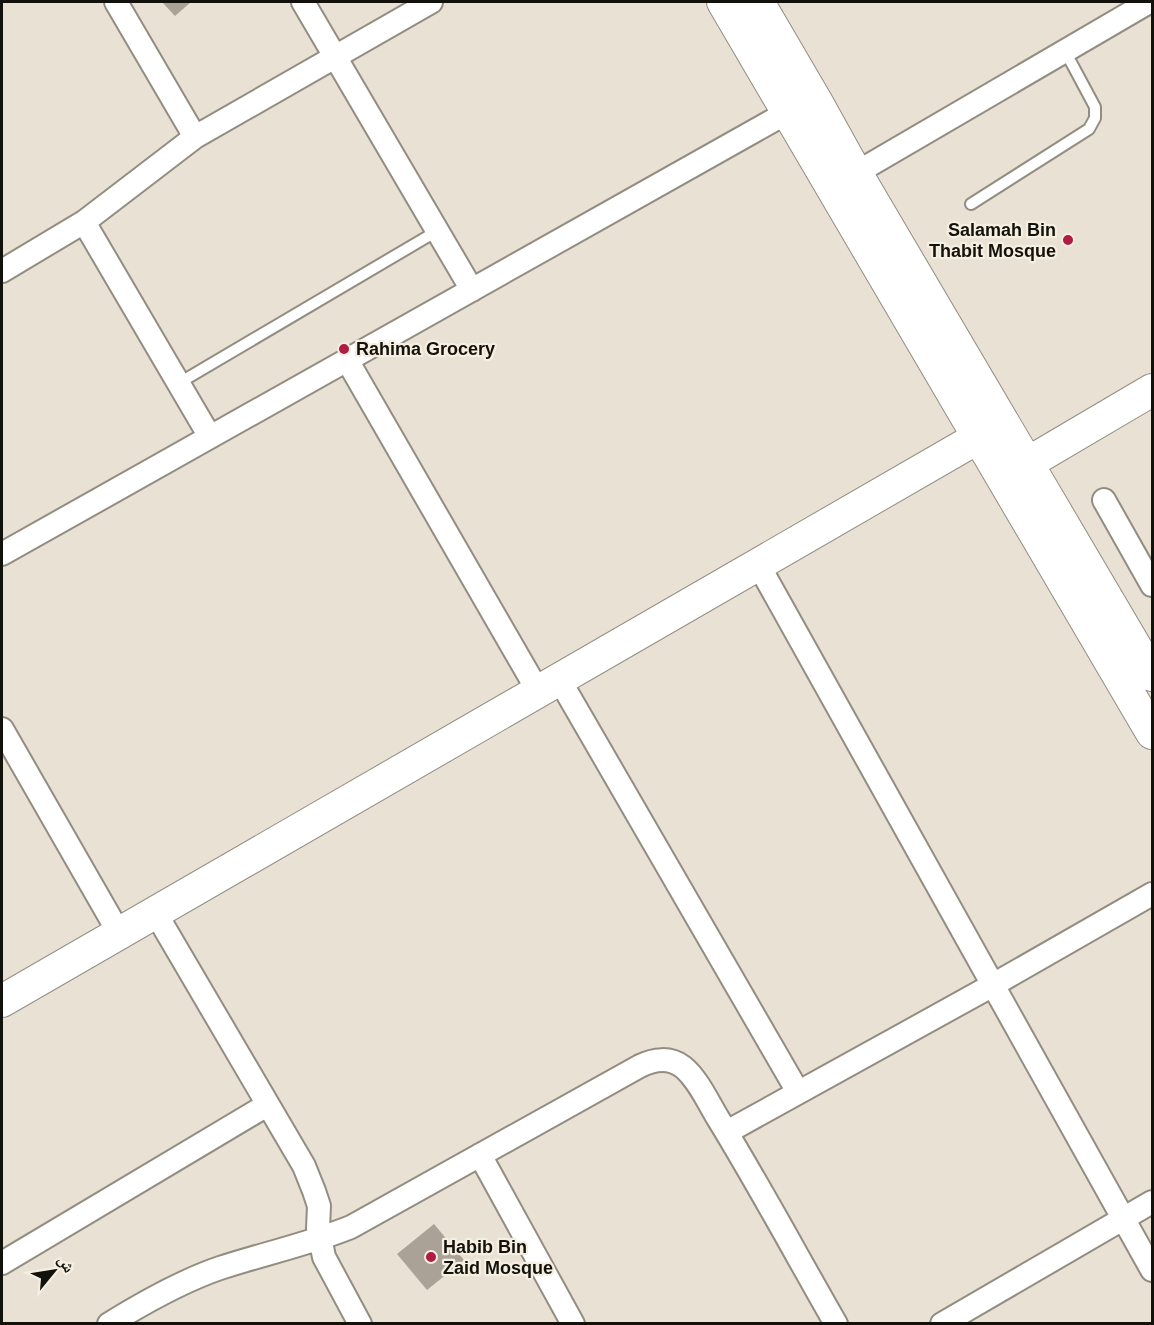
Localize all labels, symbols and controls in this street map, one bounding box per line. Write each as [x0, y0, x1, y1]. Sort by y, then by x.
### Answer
place label: Salamah Bin Thabit Mosque [929, 220, 1056, 261]
marker: Salamah Bin Thabit Mosque [1061, 233, 1075, 247]
place label: Rahima Grocery [356, 339, 495, 359]
marker: Rahima Grocery [337, 342, 351, 356]
place label: Habib Bin Zaid Mosque [443, 1237, 553, 1278]
north arrow [24, 1241, 84, 1301]
marker: Habib Bin Zaid Mosque [424, 1250, 438, 1264]
text: ش [54, 1252, 78, 1276]

